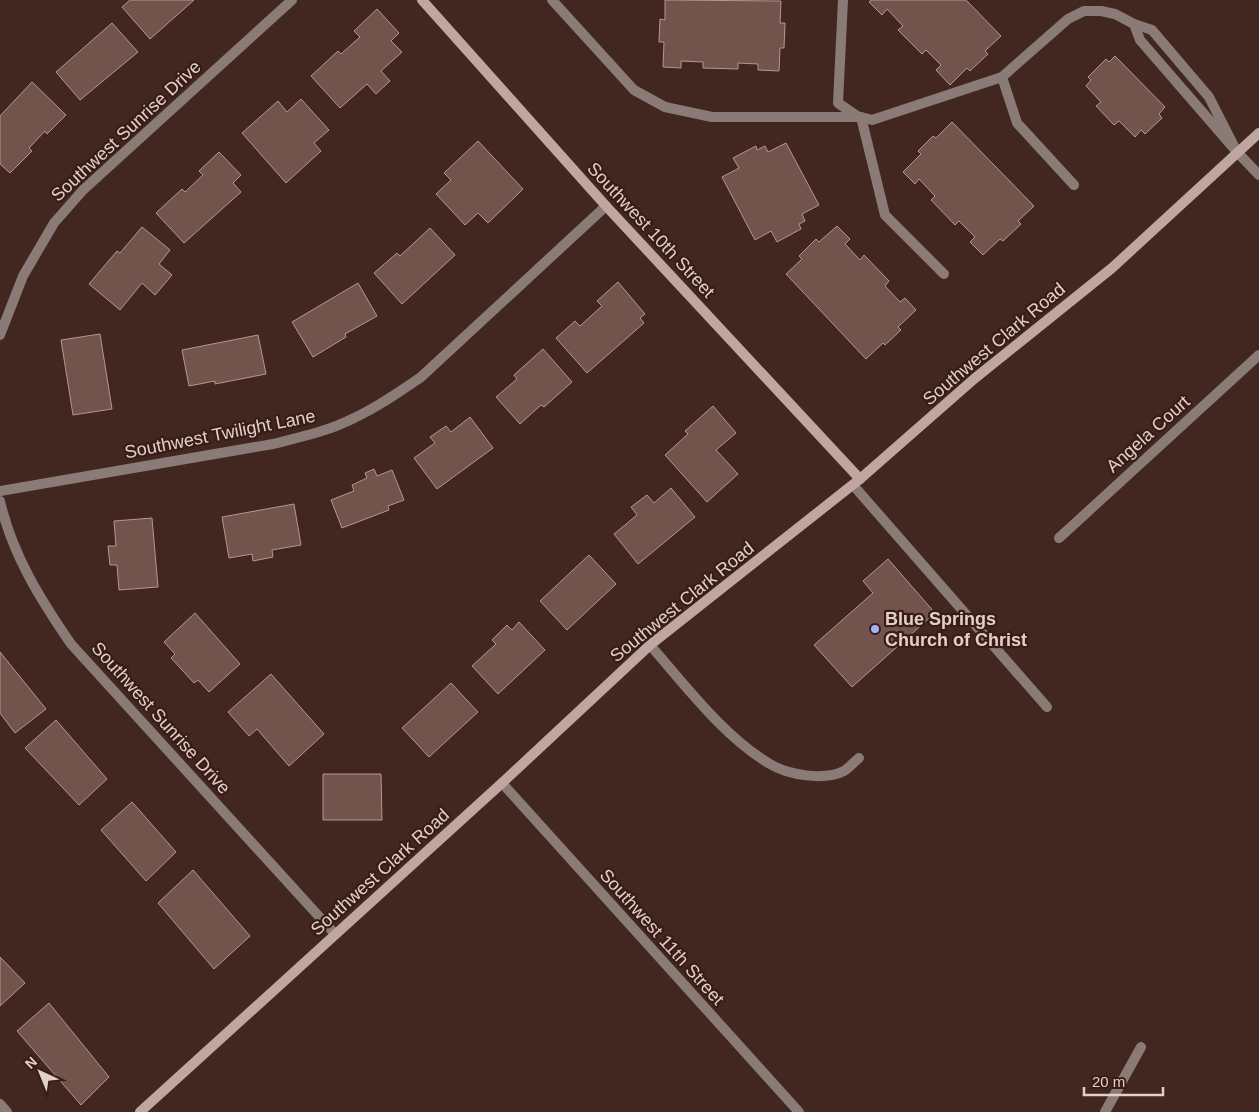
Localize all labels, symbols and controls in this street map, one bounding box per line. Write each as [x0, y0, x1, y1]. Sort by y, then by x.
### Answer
street label: Southwest Sunrise Drive [47, 56, 205, 206]
street label: Southwest 10th Street [583, 158, 719, 302]
street label: Southwest Clark Road [919, 279, 1069, 409]
street label: Angela Court [1102, 391, 1194, 477]
street label: Southwest Twilight Lane [123, 406, 317, 462]
street label: Southwest Clark Road [606, 538, 758, 666]
place label: Blue Springs Church of Christ [885, 609, 1027, 650]
marker: Blue Springs Church of Christ [869, 623, 881, 635]
street label: Southwest Sunrise Drive [88, 638, 234, 798]
street label: Southwest Clark Road [307, 805, 453, 939]
street label: Southwest 11th Street [596, 865, 728, 1009]
north arrow [15, 1047, 65, 1097]
text: N [22, 1053, 40, 1072]
scale bar [1084, 1064, 1163, 1096]
text: 20 m [1092, 1073, 1125, 1090]

